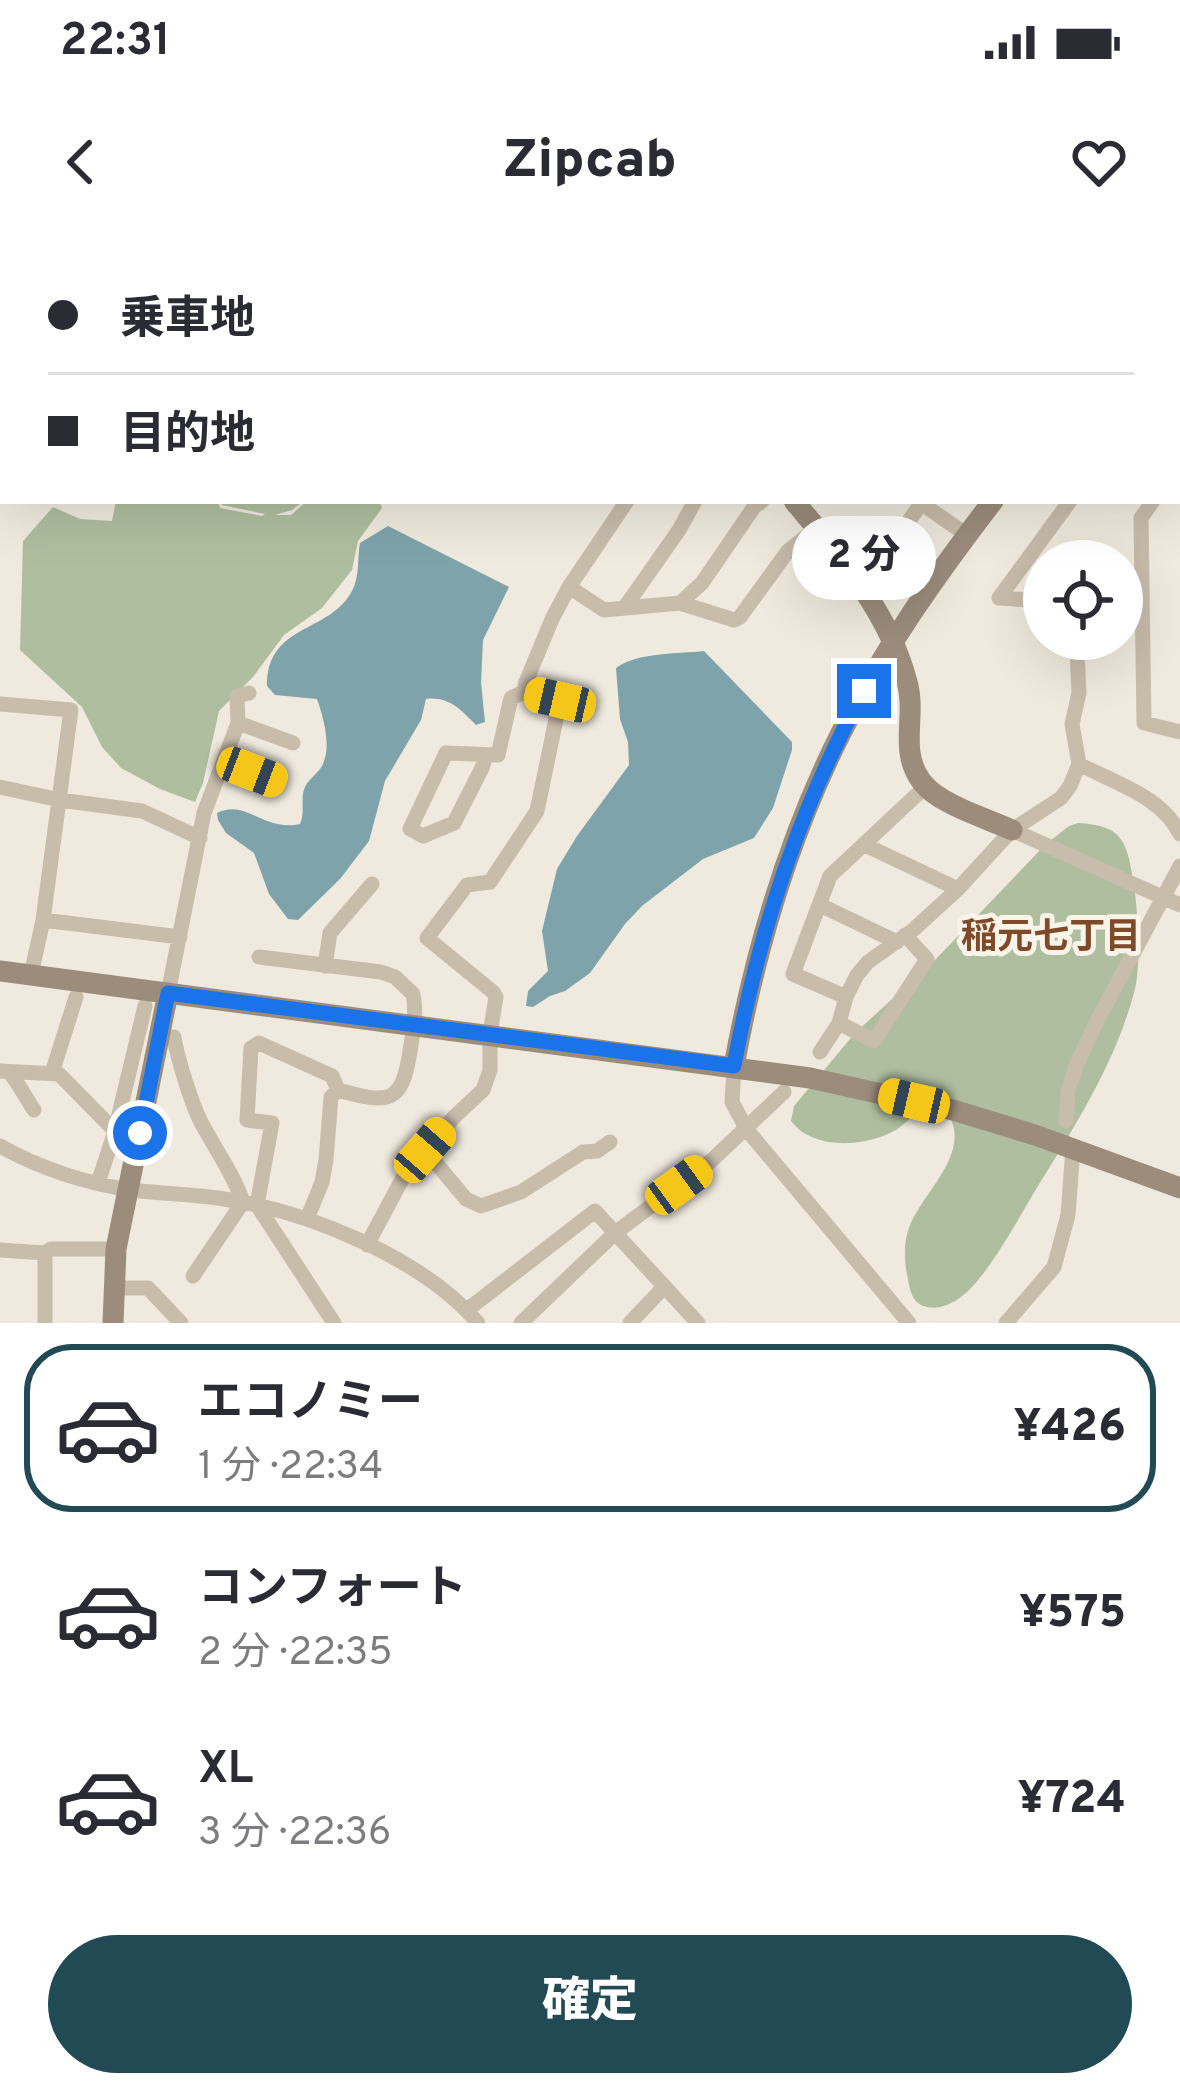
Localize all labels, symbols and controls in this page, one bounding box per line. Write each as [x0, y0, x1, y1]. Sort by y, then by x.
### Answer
text: 22:31 [60, 14, 171, 71]
text: Zipcab [503, 128, 677, 197]
icon: back [48, 129, 114, 195]
icon: heart [1066, 129, 1132, 195]
text: 乗車地 [120, 293, 255, 350]
text: 目的地 [120, 408, 255, 465]
callout: 2 分 [792, 517, 936, 601]
text: 2 分 [828, 533, 900, 582]
map controls [1023, 540, 1143, 660]
button: locate [1023, 540, 1143, 660]
route end [837, 664, 891, 718]
car [521, 674, 599, 726]
car [212, 742, 292, 802]
district label: 稲元七丁目 [961, 916, 1141, 962]
car [875, 1075, 953, 1127]
route start [113, 1106, 167, 1160]
car [388, 1111, 462, 1189]
car [639, 1149, 719, 1221]
icon: car [54, 1374, 162, 1482]
text: エコノミー [198, 1376, 423, 1433]
text: ¥426 [1013, 1400, 1126, 1457]
text: 1 分 · 22:34 [198, 1444, 383, 1493]
icon: car [54, 1560, 162, 1668]
text: コンフォート [198, 1562, 467, 1619]
text: ¥575 [1019, 1586, 1126, 1643]
text: 2 分 · 22:35 [198, 1630, 393, 1679]
text: XL [198, 1742, 253, 1799]
icon: car [54, 1746, 162, 1854]
text: ¥724 [1017, 1772, 1126, 1829]
text: 3 分 · 22:36 [198, 1810, 391, 1859]
button: 確定 [48, 1935, 1132, 2073]

